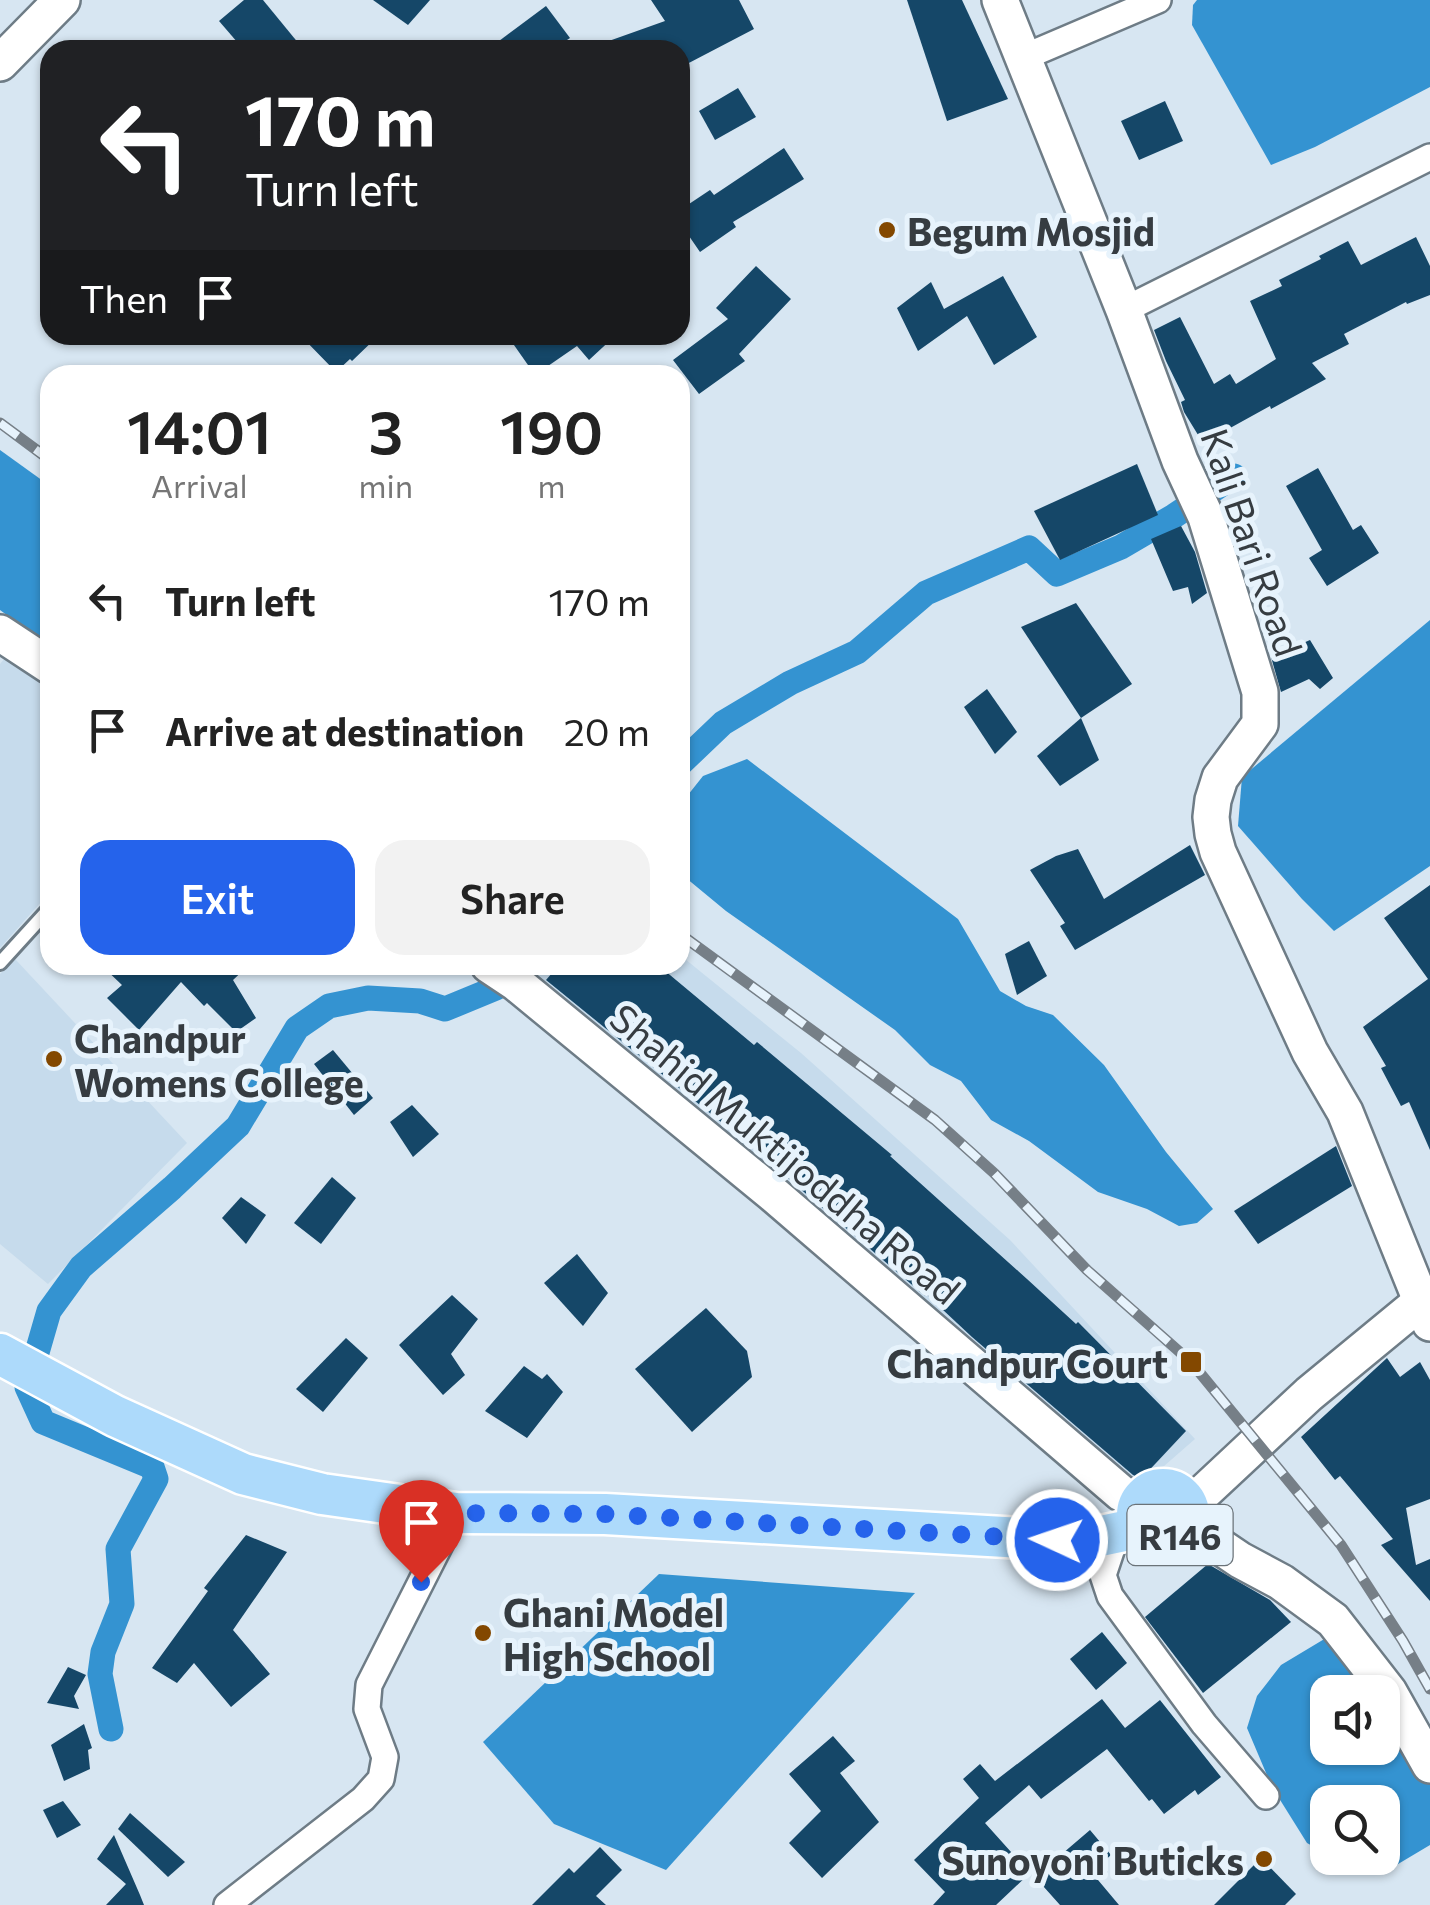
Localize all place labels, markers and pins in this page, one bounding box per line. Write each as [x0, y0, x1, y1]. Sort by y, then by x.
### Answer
place label: Begum Mosjid [907, 207, 1155, 254]
marker: Begum Mosjid [876, 219, 898, 241]
place label: Chandpur Womens College [74, 1014, 364, 1105]
marker: Chandpur Womens College [43, 1048, 65, 1070]
place label: Chandpur Court [887, 1339, 1168, 1386]
marker: Chandpur Court [1178, 1349, 1204, 1375]
pin [379, 1480, 464, 1583]
place label: Ghani Model High School [503, 1588, 724, 1679]
marker: Ghani Model High School [472, 1622, 494, 1644]
place label: Sunoyoni Buticks [942, 1836, 1244, 1883]
marker: Sunoyoni Buticks [1253, 1848, 1275, 1870]

